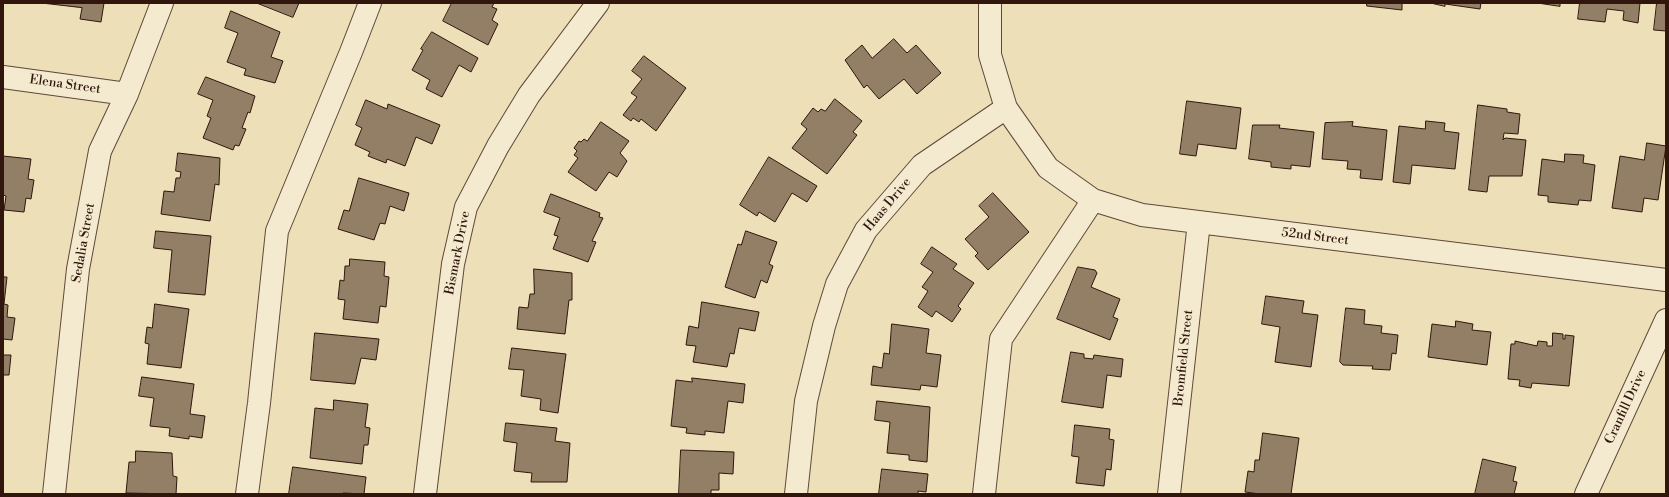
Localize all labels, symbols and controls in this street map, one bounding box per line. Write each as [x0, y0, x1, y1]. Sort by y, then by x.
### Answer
street label: Elena Street [28, 72, 102, 98]
street label: Haas Drive [861, 175, 915, 235]
street label: Sedalia Street [69, 202, 99, 284]
street label: Bismark Drive [442, 210, 474, 296]
street label: 52nd Street [1280, 225, 1350, 249]
street label: Bromfield Street [1171, 309, 1197, 407]
street label: Cranfill Drive [1602, 367, 1650, 447]

